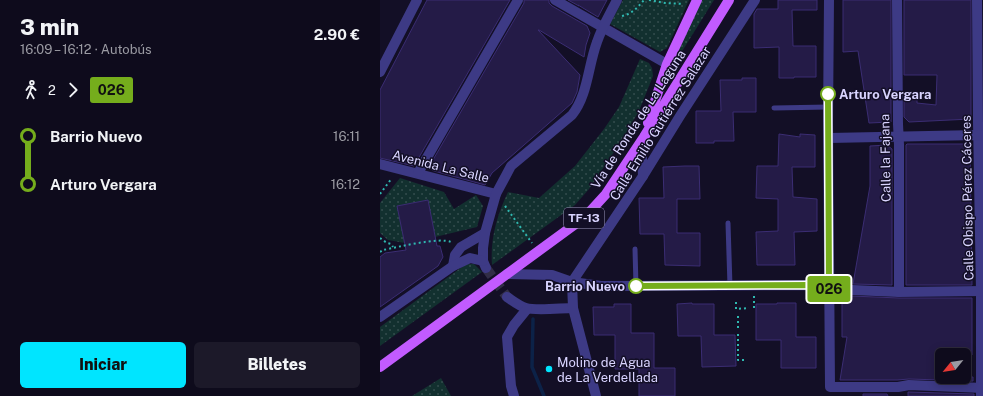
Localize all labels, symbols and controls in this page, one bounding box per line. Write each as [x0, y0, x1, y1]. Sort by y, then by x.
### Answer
text: 3 min [20, 14, 79, 40]
text: 2.90 € [314, 26, 360, 43]
text: 16:09 – 16:12 · Autobús [20, 42, 152, 57]
street label: Calle Emilio Gutiérrez Salazar [607, 44, 714, 203]
street label: Vía de Ronda de La Laguna [588, 47, 689, 191]
icon: walk [20, 79, 42, 101]
icon: forward [62, 79, 84, 101]
text: 026 [98, 82, 125, 98]
text: 2 [48, 83, 56, 98]
marker: Arturo Vergara [820, 86, 836, 102]
place label: Arturo Vergara [839, 87, 931, 102]
street label: Calle la Fajana [877, 114, 894, 202]
street label: Calle Obispo Pérez Cáceres [959, 115, 976, 281]
text: Barrio Nuevo [50, 128, 142, 145]
text: 16:11 [333, 129, 360, 144]
street label: Avenida La Salle [391, 147, 491, 186]
text: Arturo Vergara [50, 176, 157, 193]
text: 16:12 [331, 177, 360, 192]
road number: TF-13 [564, 208, 604, 228]
line badge: 026 [806, 276, 852, 302]
marker: Barrio Nuevo [628, 278, 644, 294]
place label: Barrio Nuevo [545, 279, 625, 294]
text: 026 [815, 281, 843, 297]
button: Iniciar [20, 342, 186, 388]
button: Billetes [194, 342, 360, 388]
north arrow [935, 348, 971, 384]
map controls [935, 348, 971, 384]
place label: Molino de Agua de La Verdellada [557, 355, 658, 385]
marker: Molino de Agua de La Verdellada [544, 364, 554, 374]

